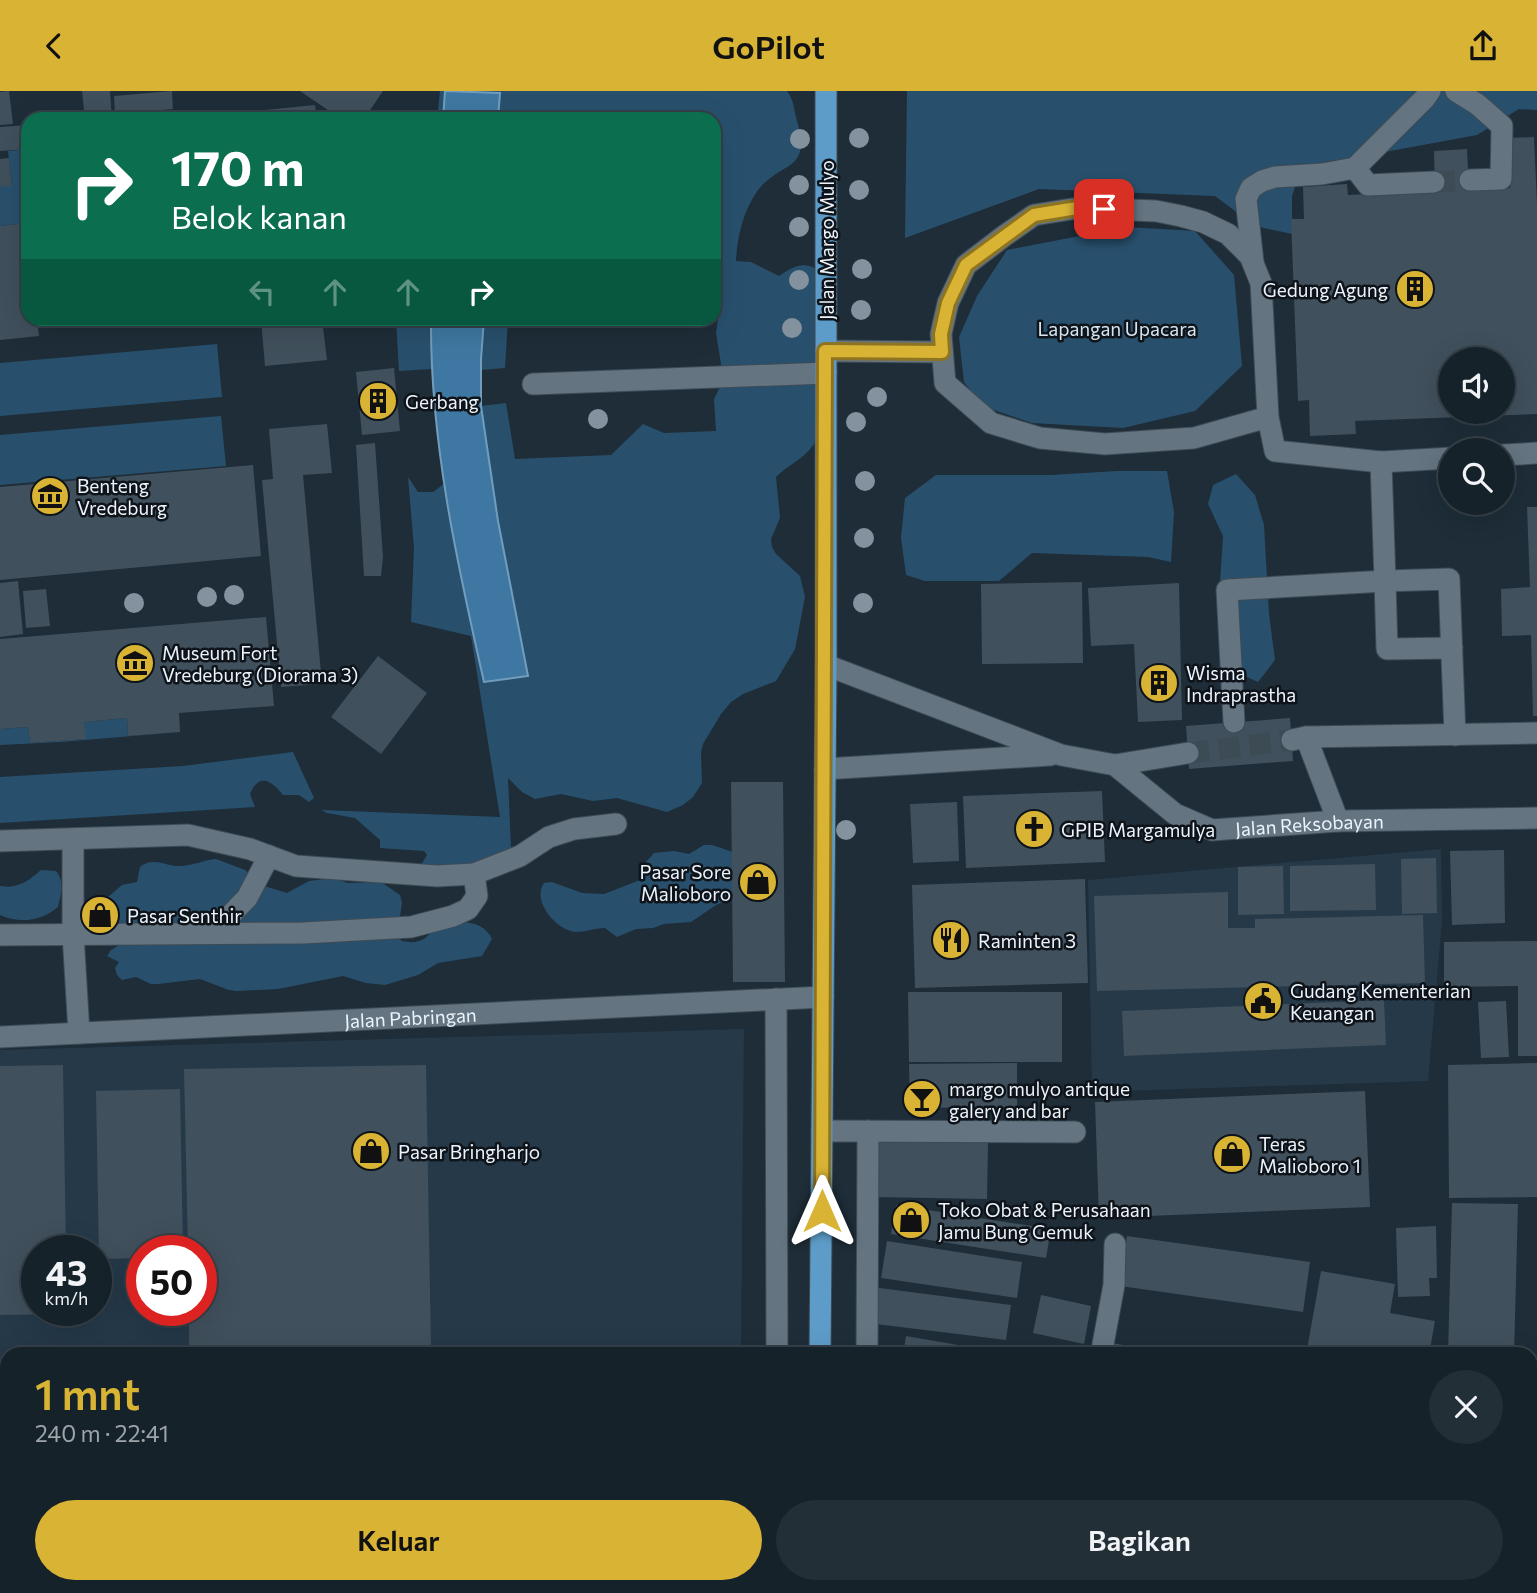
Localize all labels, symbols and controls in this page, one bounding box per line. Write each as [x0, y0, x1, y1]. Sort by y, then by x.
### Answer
text: GoPilot [712, 26, 825, 66]
icon: back [35, 27, 73, 65]
icon: share [1464, 27, 1502, 65]
text: 170 m [171, 136, 304, 196]
icon: right [56, 140, 147, 231]
street label: Jalan Margo Mulyo [815, 160, 838, 320]
pin [1074, 179, 1134, 239]
icon: arrive [1085, 190, 1123, 228]
text: Belok kanan [171, 196, 347, 236]
building icon: Gedung Agung [1394, 268, 1436, 310]
icon: left [243, 273, 281, 311]
icon: ahead [316, 273, 354, 311]
icon: ahead [389, 273, 427, 311]
icon: right [462, 273, 500, 311]
place label: Gedung Agung [1263, 278, 1388, 301]
park label: Lapangan Upacara [1037, 317, 1197, 340]
map controls [1438, 347, 1515, 515]
button: sound [1438, 347, 1515, 424]
building icon: Gerbang [357, 380, 399, 422]
place label: Gerbang [405, 390, 479, 413]
button: search [1438, 438, 1515, 515]
place label: Benteng Vredeburg [77, 474, 167, 519]
museum icon: Benteng Vredeburg [29, 475, 71, 517]
place label: Museum Fort Vredeburg (Diorama 3) [162, 641, 358, 686]
museum icon: Museum Fort Vredeburg (Diorama 3) [114, 642, 156, 684]
place label: Wisma Indraprastha [1186, 661, 1296, 706]
building icon: Wisma Indraprastha [1138, 662, 1180, 704]
church icon: GPIB Margamulya [1013, 808, 1055, 850]
street label: Jalan Reksobayan [1234, 809, 1384, 840]
place label: GPIB Margamulya [1061, 818, 1215, 841]
place label: Pasar Sore Malioboro [640, 860, 731, 905]
shop icon: Pasar Sore Malioboro [737, 861, 779, 903]
shop icon: Pasar Senthir [79, 894, 121, 936]
place label: Pasar Senthir [127, 904, 242, 927]
restaurant icon: Raminten 3 [930, 919, 972, 961]
place label: Raminten 3 [978, 929, 1076, 952]
place label: Gudang Kementerian Keuangan [1290, 979, 1471, 1024]
public building icon: Gudang Kementerian Keuangan [1242, 980, 1284, 1022]
street label: Jalan Pabringan [344, 1002, 477, 1032]
place label: margo mulyo antique galery and bar [949, 1077, 1130, 1122]
bar icon: margo mulyo antique galery and bar [901, 1078, 943, 1120]
shop icon: Pasar Bringharjo [350, 1130, 392, 1172]
place label: Teras Malioboro 1 [1259, 1132, 1361, 1177]
shop icon: Teras Malioboro 1 [1211, 1133, 1253, 1175]
place label: Pasar Bringharjo [398, 1140, 540, 1163]
position arrow [785, 1174, 859, 1248]
place label: Toko Obat & Perusahaan Jamu Bung Gemuk [938, 1198, 1151, 1243]
shop icon: Toko Obat & Perusahaan Jamu Bung Gemuk [890, 1199, 932, 1241]
speed limit sign: 50 [126, 1235, 217, 1326]
text: 43 [46, 1250, 87, 1293]
text: km/h [45, 1287, 88, 1309]
text: 1 mnt [35, 1367, 140, 1419]
button: close [1429, 1370, 1503, 1444]
text: 240 m · 22:41 [35, 1419, 169, 1447]
button: Keluar [35, 1500, 762, 1580]
button: Bagikan [776, 1500, 1503, 1580]

